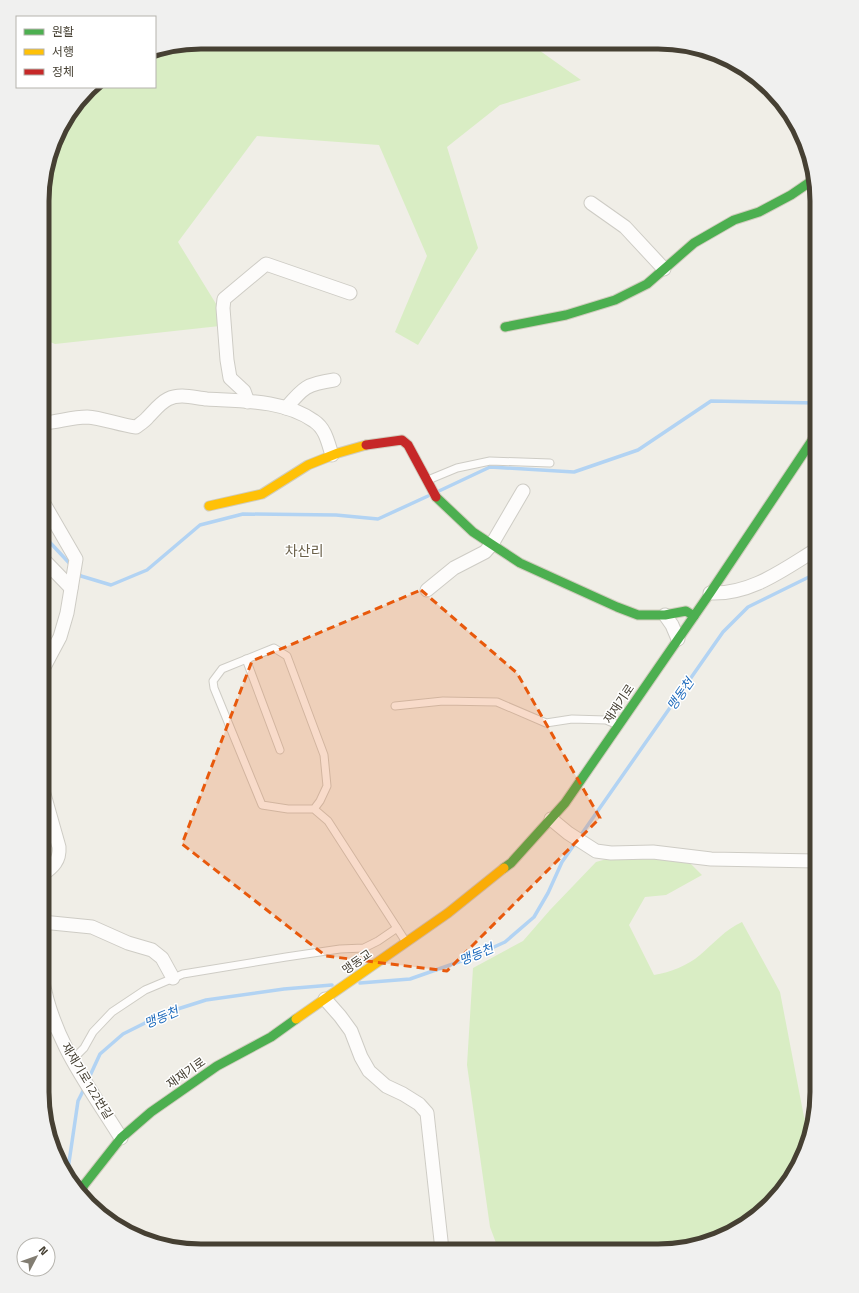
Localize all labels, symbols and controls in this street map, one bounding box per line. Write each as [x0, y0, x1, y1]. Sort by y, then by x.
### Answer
legend [16, 16, 156, 88]
text: 원활 [52, 22, 74, 41]
text: 서행 [52, 42, 74, 61]
text: 정체 [52, 62, 74, 81]
district label: 차산리 [285, 540, 323, 561]
water label: 맹동천 [662, 673, 699, 714]
street label: 재재기로 [598, 680, 639, 727]
water label: 맹동천 [456, 937, 497, 970]
street label: 맹동교 [338, 944, 376, 979]
water label: 맹동천 [141, 1000, 182, 1033]
street label: 재재기로122번길 [57, 1039, 118, 1123]
street label: 재재기로 [162, 1052, 209, 1093]
north arrow [16, 1237, 56, 1277]
text: N [35, 1242, 52, 1259]

